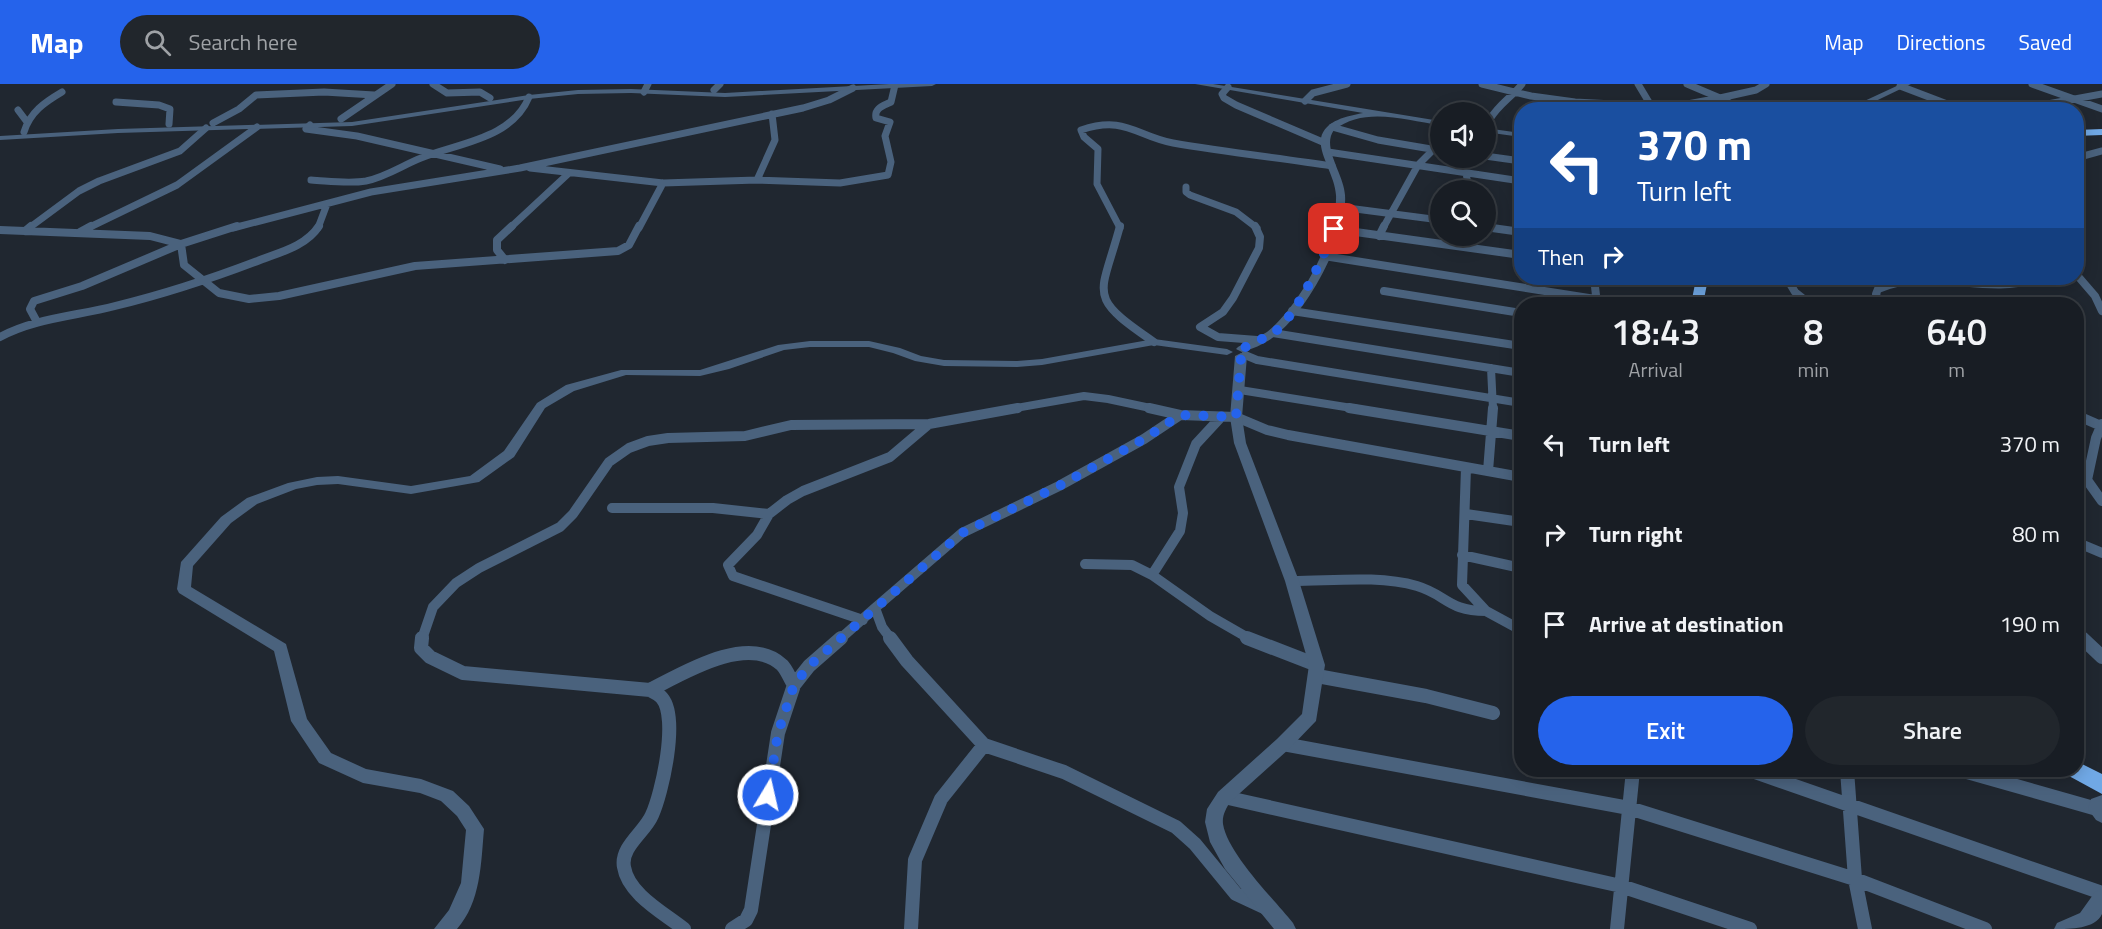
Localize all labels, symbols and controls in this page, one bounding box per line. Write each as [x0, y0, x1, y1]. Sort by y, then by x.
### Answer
search box [120, 15, 540, 69]
text: Map [30, 21, 84, 64]
text: Search here [189, 25, 298, 59]
icon: search [141, 26, 174, 59]
text: Map [1824, 26, 1864, 58]
text: Directions [1897, 26, 1986, 58]
text: Saved [2019, 26, 2072, 58]
map controls [1430, 102, 1496, 246]
button: sound [1430, 102, 1496, 168]
text: 370 m [1637, 112, 1752, 176]
icon: left [1538, 126, 1616, 204]
text: Turn left [1637, 170, 1731, 211]
button: search [1430, 180, 1496, 246]
pin [1308, 203, 1359, 254]
icon: arrive [1317, 212, 1350, 245]
text: Then [1538, 240, 1584, 274]
icon: right [1596, 240, 1629, 273]
text: 18:43 [1611, 304, 1700, 359]
text: 8 [1803, 304, 1823, 359]
text: 640 [1926, 304, 1987, 359]
text: Arrival [1629, 354, 1683, 385]
text: min [1797, 354, 1829, 385]
text: m [1948, 354, 1965, 385]
text: Turn left [1589, 427, 1670, 461]
text: 370 m [2000, 427, 2060, 461]
icon: left [1538, 428, 1571, 461]
text: Turn right [1589, 517, 1683, 551]
text: 80 m [2012, 517, 2060, 551]
icon: right [1538, 518, 1571, 551]
text: Arrive at destination [1589, 607, 1784, 641]
text: 190 m [2000, 607, 2060, 641]
icon: arrive [1538, 608, 1571, 641]
button: Exit [1538, 696, 1793, 765]
button: Share [1805, 696, 2060, 765]
position arrow [736, 763, 800, 827]

